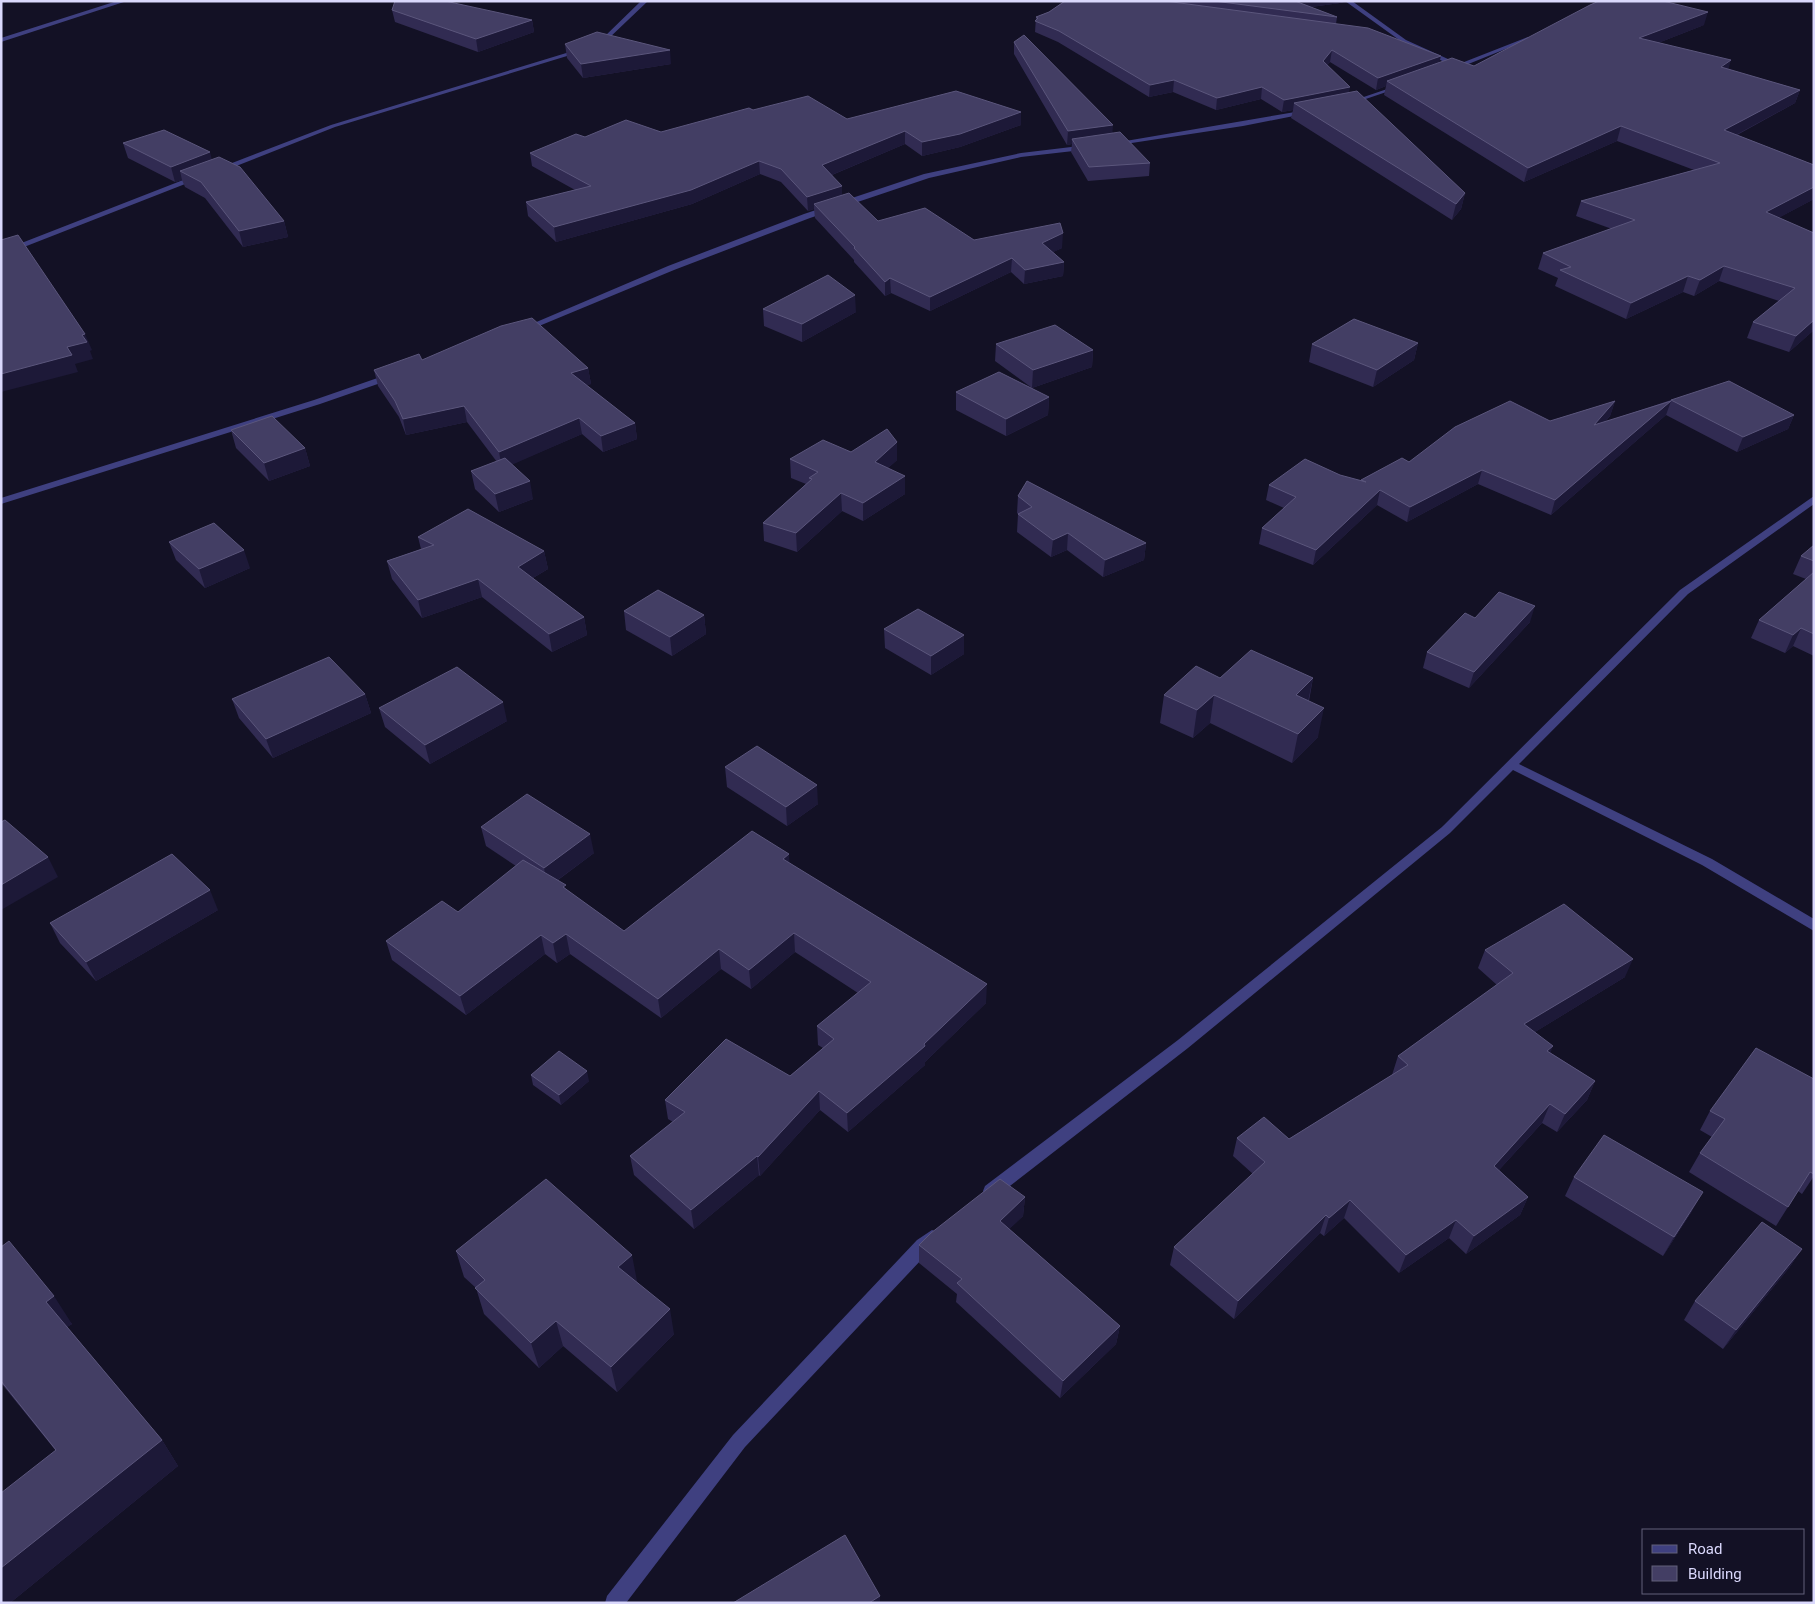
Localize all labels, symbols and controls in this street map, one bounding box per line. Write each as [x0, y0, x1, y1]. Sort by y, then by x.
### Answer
legend [1642, 1529, 1805, 1594]
text: Road [1688, 1540, 1722, 1558]
text: Building [1688, 1565, 1742, 1583]

